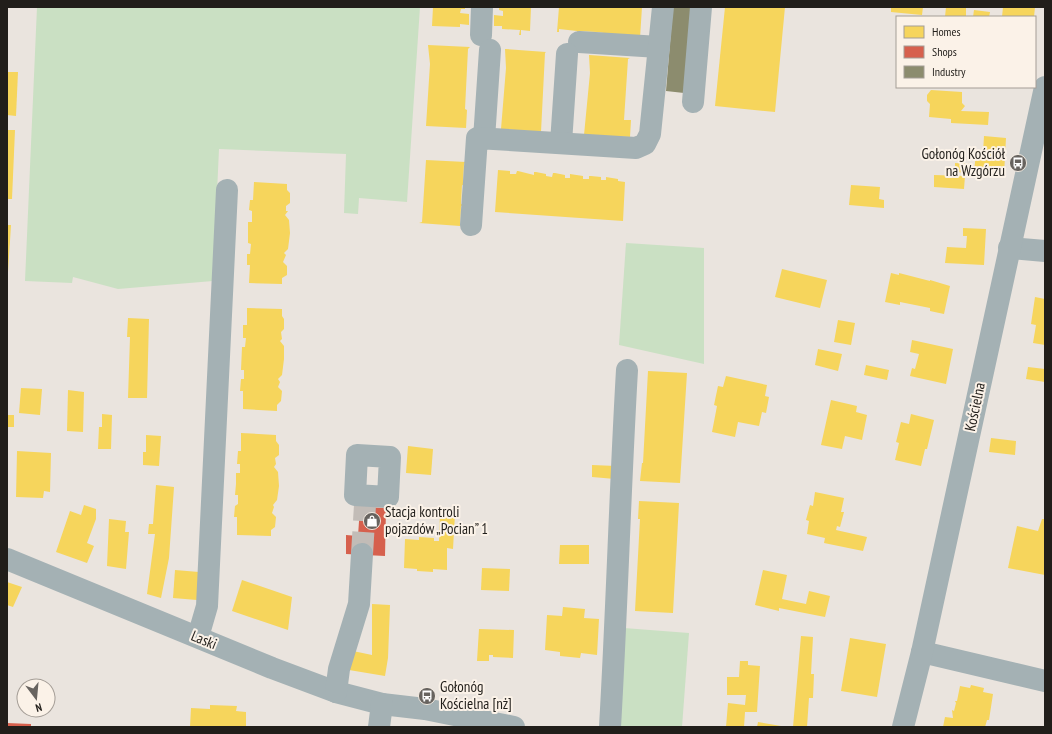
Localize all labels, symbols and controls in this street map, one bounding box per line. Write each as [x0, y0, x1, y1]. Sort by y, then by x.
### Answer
legend [896, 16, 1036, 88]
text: Homes [932, 24, 960, 39]
text: Shops [932, 44, 957, 59]
text: Industry [932, 64, 966, 79]
place label: Gołonóg Kościół na Wzgórzu [921, 144, 1005, 180]
bus stop icon: Gołonóg Kościół na Wzgórzu [1008, 153, 1028, 173]
street label: Kościelna [960, 381, 989, 433]
place label: Stacja kontroli pojazdów „Pocian” 1 [385, 502, 488, 538]
shop icon: Stacja kontroli pojazdów „Pocian” 1 [362, 511, 382, 531]
street label: Laski [188, 626, 220, 653]
place label: Gołonóg Kościelna [nż] [440, 677, 512, 713]
north arrow [16, 678, 56, 718]
bus stop icon: Gołonóg Kościelna [nż] [417, 686, 437, 706]
text: N [34, 700, 44, 715]

